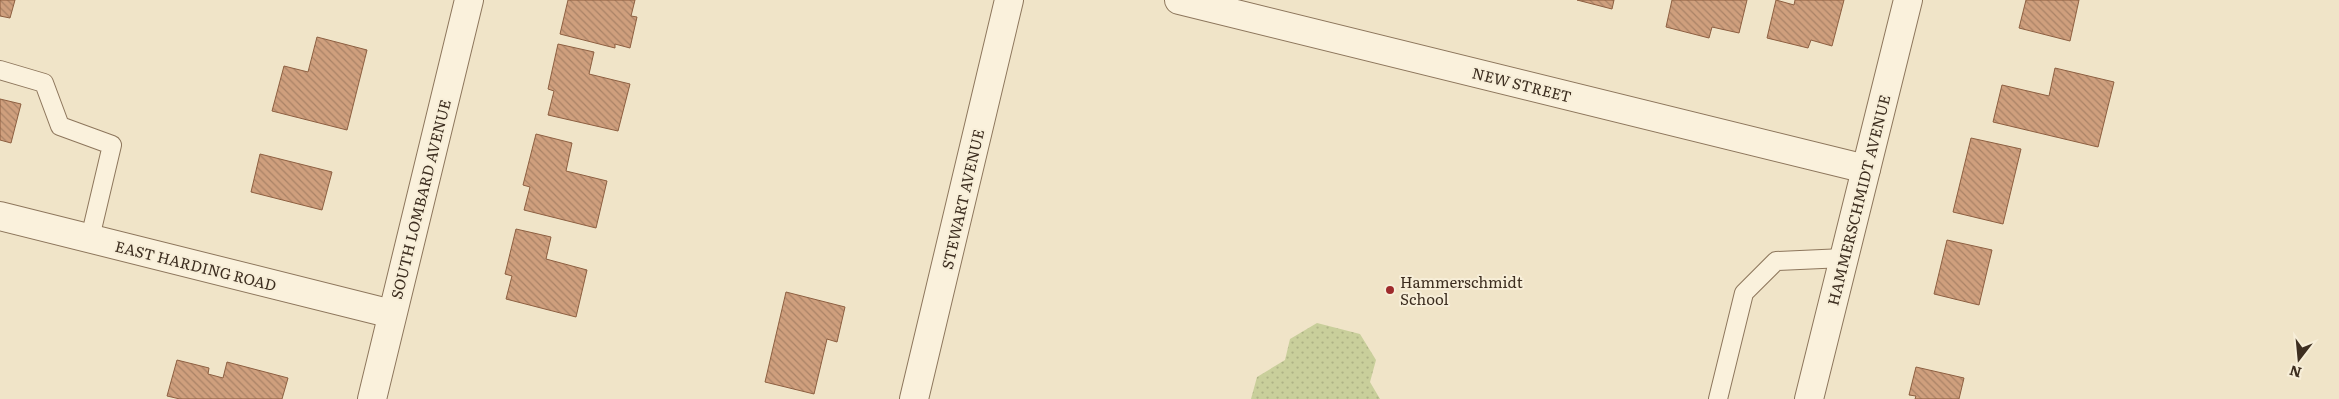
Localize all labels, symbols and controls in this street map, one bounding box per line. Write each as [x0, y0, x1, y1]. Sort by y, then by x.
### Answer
street label: NEW STREET [1470, 61, 1574, 107]
street label: HAMMERSCHMIDT AVENUE [1821, 92, 1895, 308]
street label: SOUTH LOMBARD AVENUE [384, 97, 456, 301]
street label: STEWART AVENUE [935, 127, 989, 271]
street label: EAST HARDING ROAD [113, 234, 279, 296]
place label: Hammerschmidt School [1400, 270, 1523, 310]
marker: Hammerschmidt School [1384, 284, 1396, 296]
north arrow [2274, 334, 2324, 384]
text: N [2286, 361, 2304, 384]

